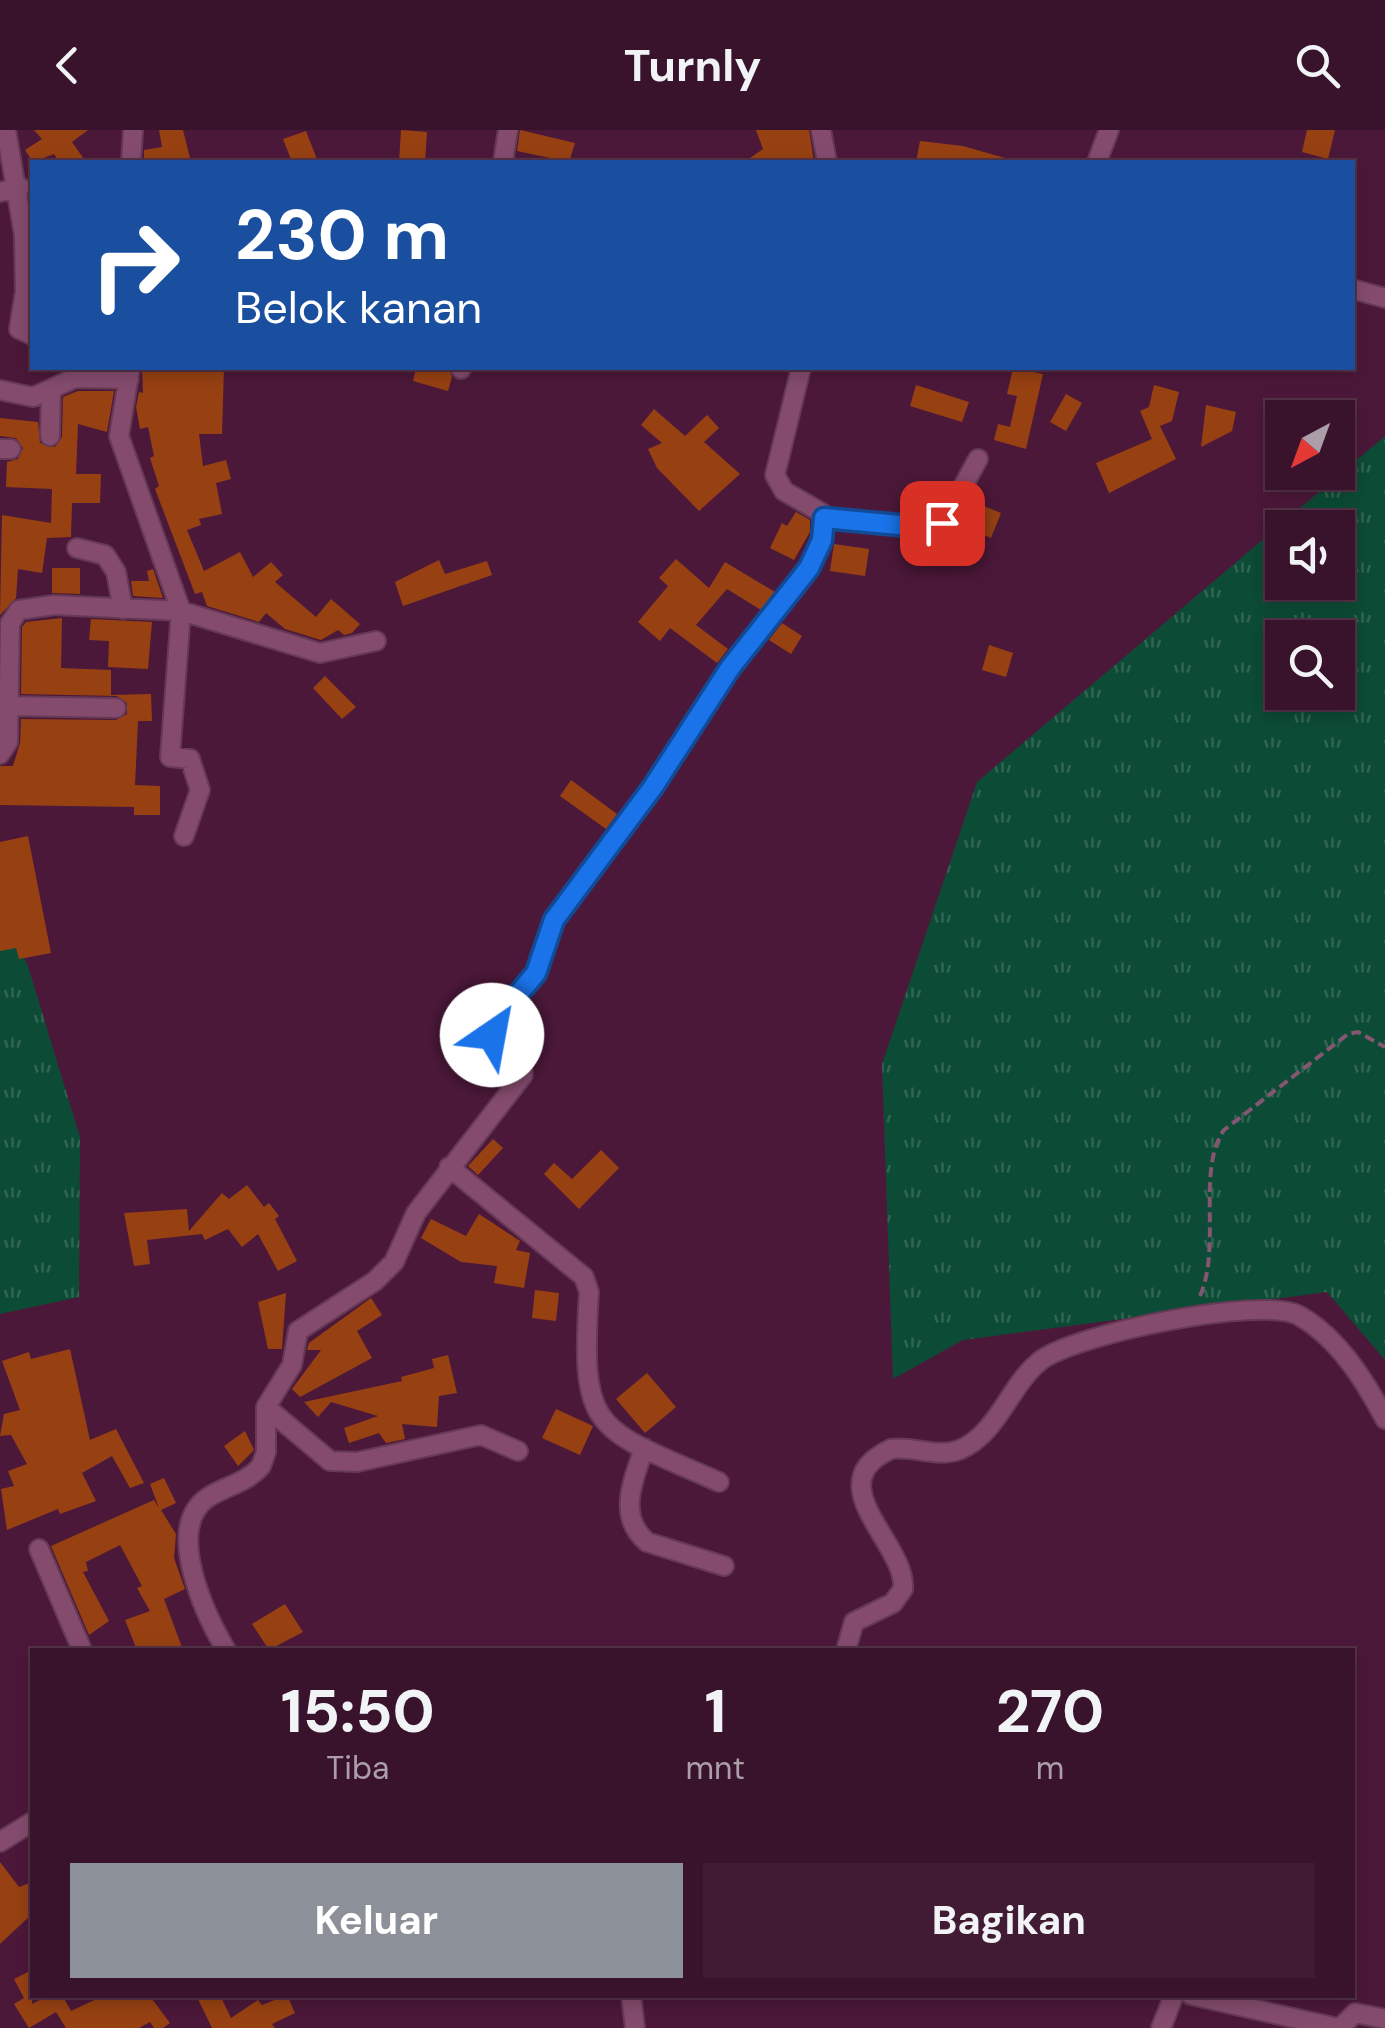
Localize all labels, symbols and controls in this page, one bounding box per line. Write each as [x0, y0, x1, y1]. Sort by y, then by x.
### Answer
text: Turnly [624, 36, 761, 95]
icon: back [40, 38, 95, 93]
icon: search [1290, 38, 1345, 93]
text: 230 m [235, 190, 449, 281]
icon: right [70, 200, 200, 330]
text: Belok kanan [235, 278, 482, 337]
north arrow [1265, 400, 1355, 490]
map controls [1265, 400, 1355, 710]
pin [900, 481, 985, 566]
icon: arrive [915, 496, 970, 551]
button: sound [1265, 510, 1355, 600]
button: search [1265, 620, 1355, 710]
position arrow [440, 983, 544, 1087]
text: 15:50 [281, 1672, 435, 1751]
text: 1 [704, 1672, 726, 1751]
text: 270 [996, 1672, 1104, 1751]
text: Tiba [326, 1747, 389, 1789]
text: mnt [686, 1747, 745, 1789]
text: m [1036, 1747, 1064, 1789]
button: Keluar [70, 1863, 683, 1978]
button: Bagikan [703, 1863, 1315, 1978]

